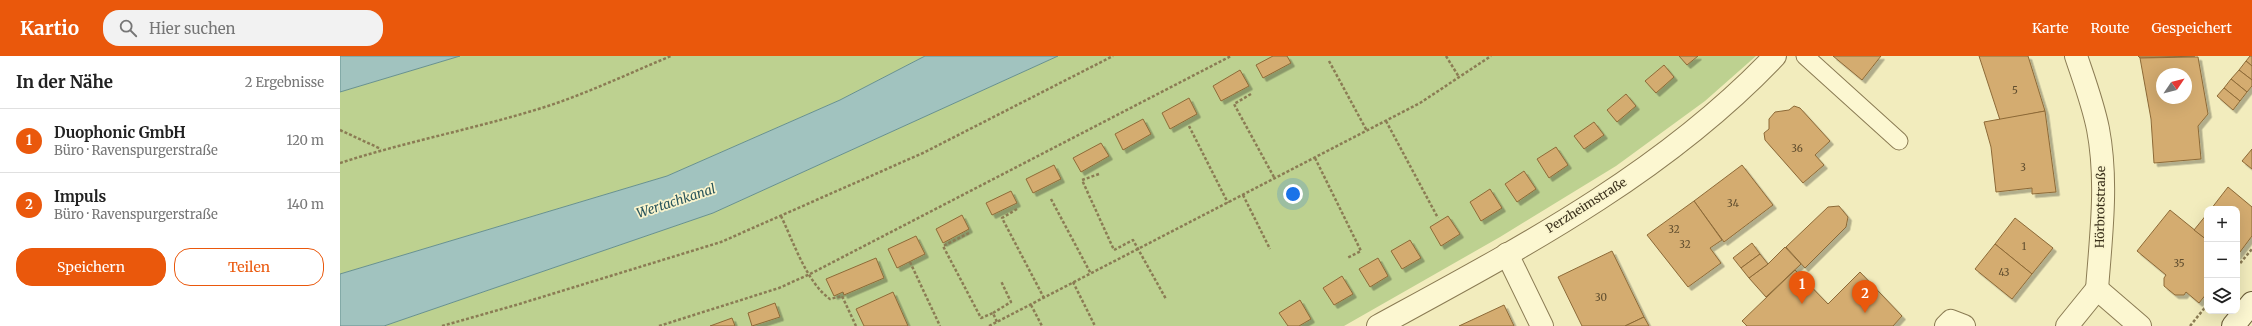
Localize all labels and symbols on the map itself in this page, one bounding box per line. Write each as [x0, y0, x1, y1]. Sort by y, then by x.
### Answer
north arrow [2156, 68, 2192, 104]
house number: 5 [2012, 84, 2018, 97]
house number: 36 [1791, 142, 1803, 155]
house number: 3 [2020, 161, 2026, 174]
street label: Hörbrotstraße [2092, 166, 2108, 248]
street label: Perzheimstraße [1543, 174, 1629, 236]
water label: Wertachkanal [634, 180, 718, 222]
your location [1283, 184, 1303, 204]
house number: 34 [1727, 197, 1739, 210]
house number: 32 [1668, 223, 1680, 236]
house number: 32 [1679, 238, 1691, 251]
house number: 1 [2022, 240, 2027, 253]
house number: 35 [2173, 257, 2185, 270]
house number: 43 [1998, 266, 2010, 279]
pin: 1 [1789, 271, 1815, 304]
pin: 2 [1852, 280, 1878, 313]
house number: 30 [1595, 291, 1607, 304]

